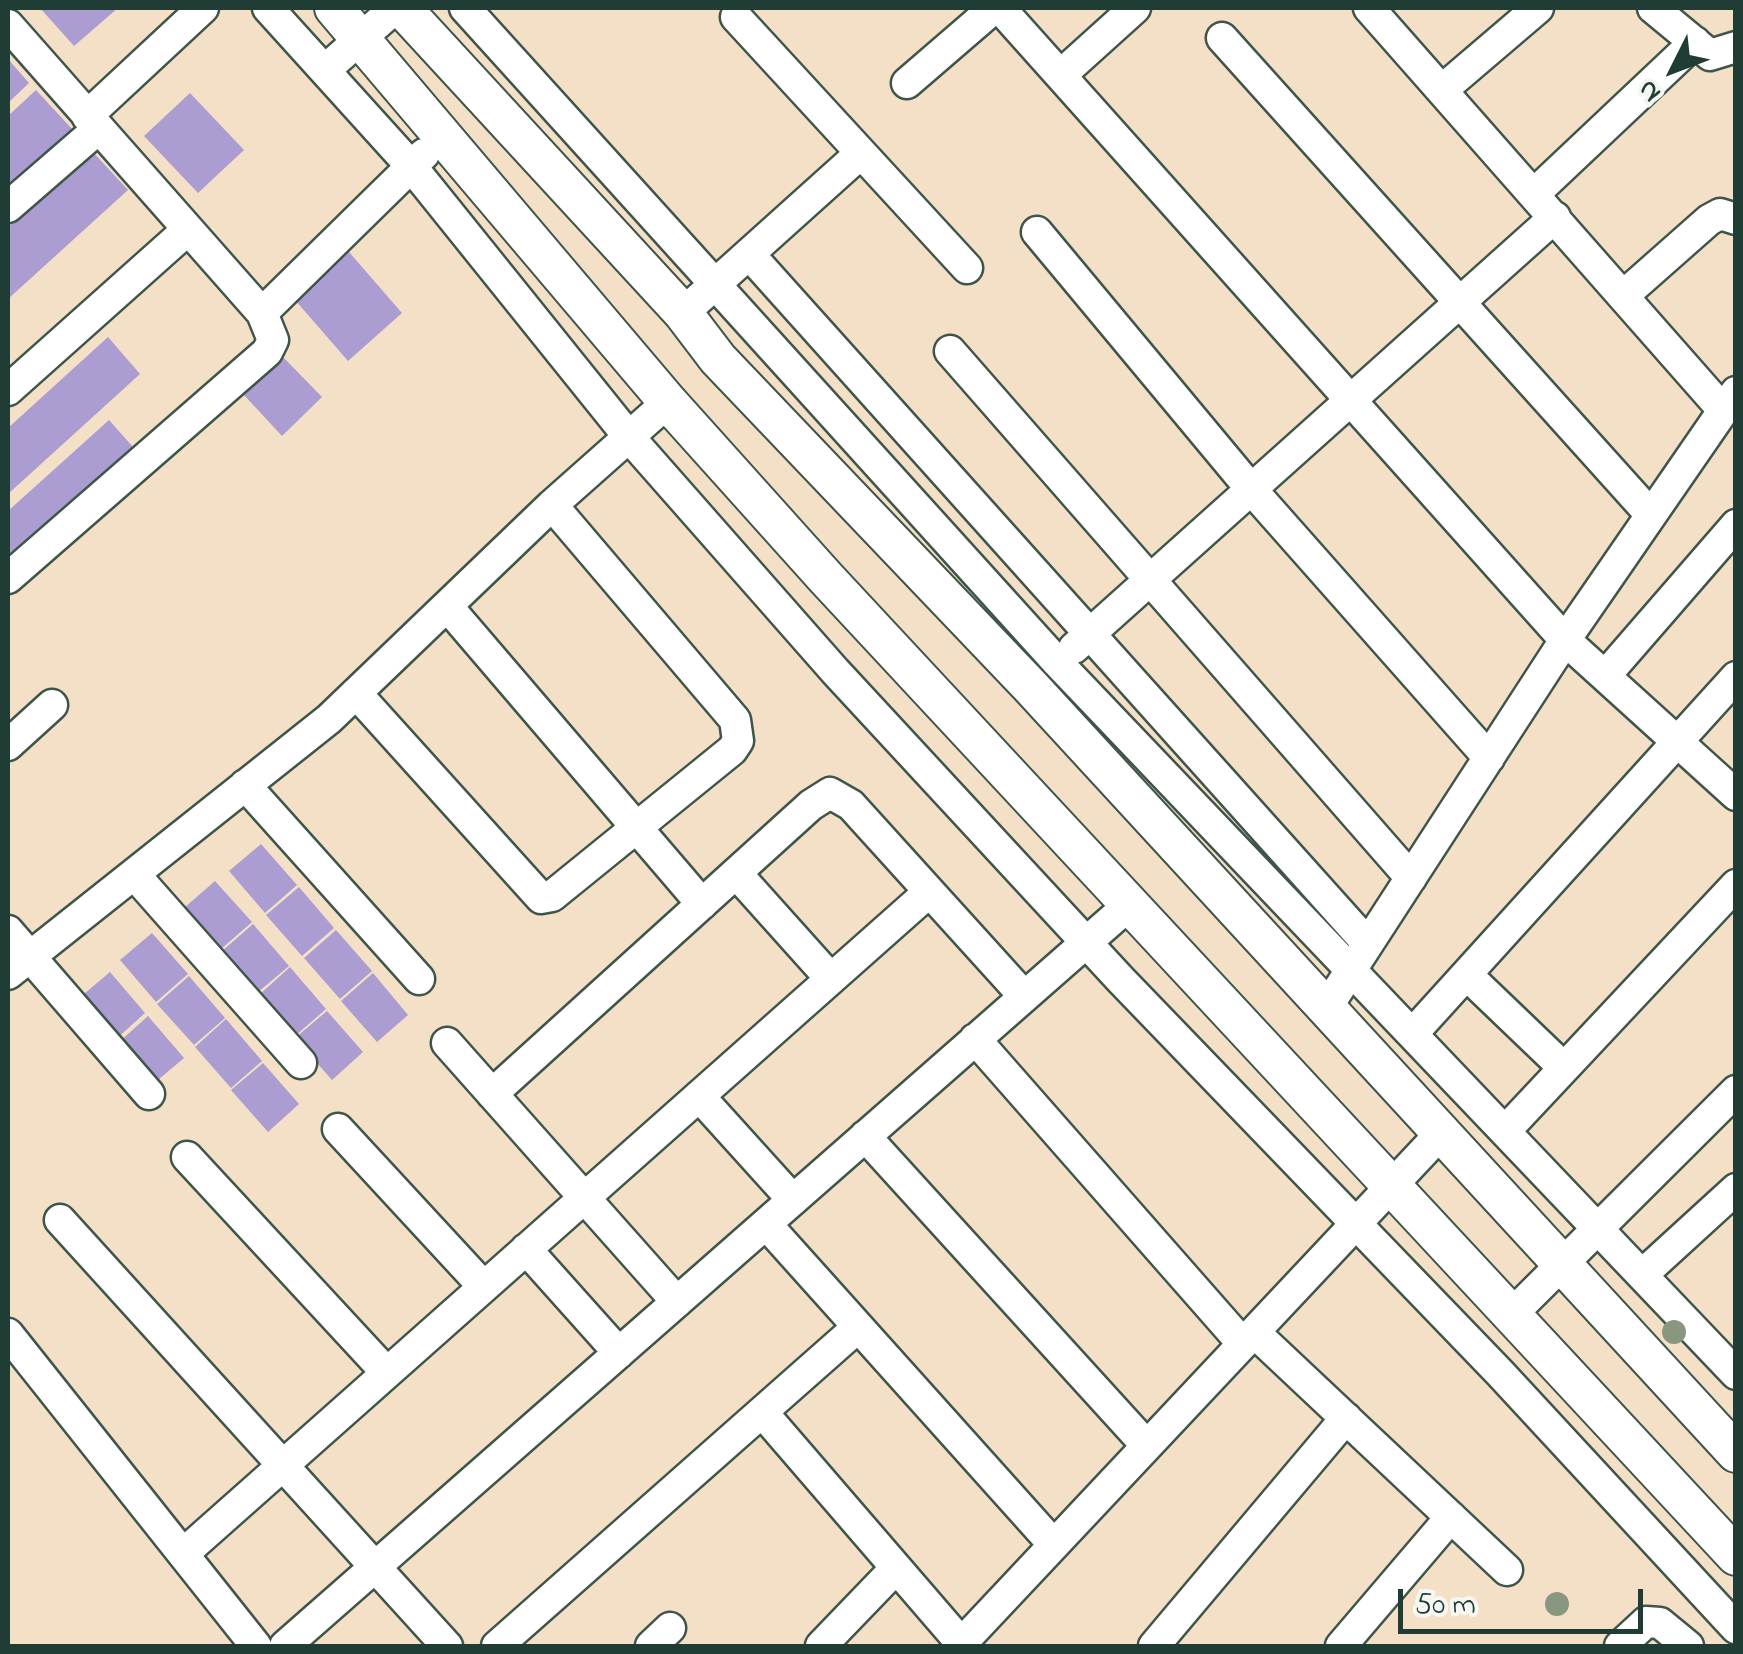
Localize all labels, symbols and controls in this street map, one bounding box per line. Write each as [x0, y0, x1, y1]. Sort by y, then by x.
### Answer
north arrow [1623, 20, 1723, 120]
text: N [1629, 70, 1672, 111]
scale bar [1403, 1569, 1648, 1631]
text: 50 m [1415, 1584, 1476, 1628]

